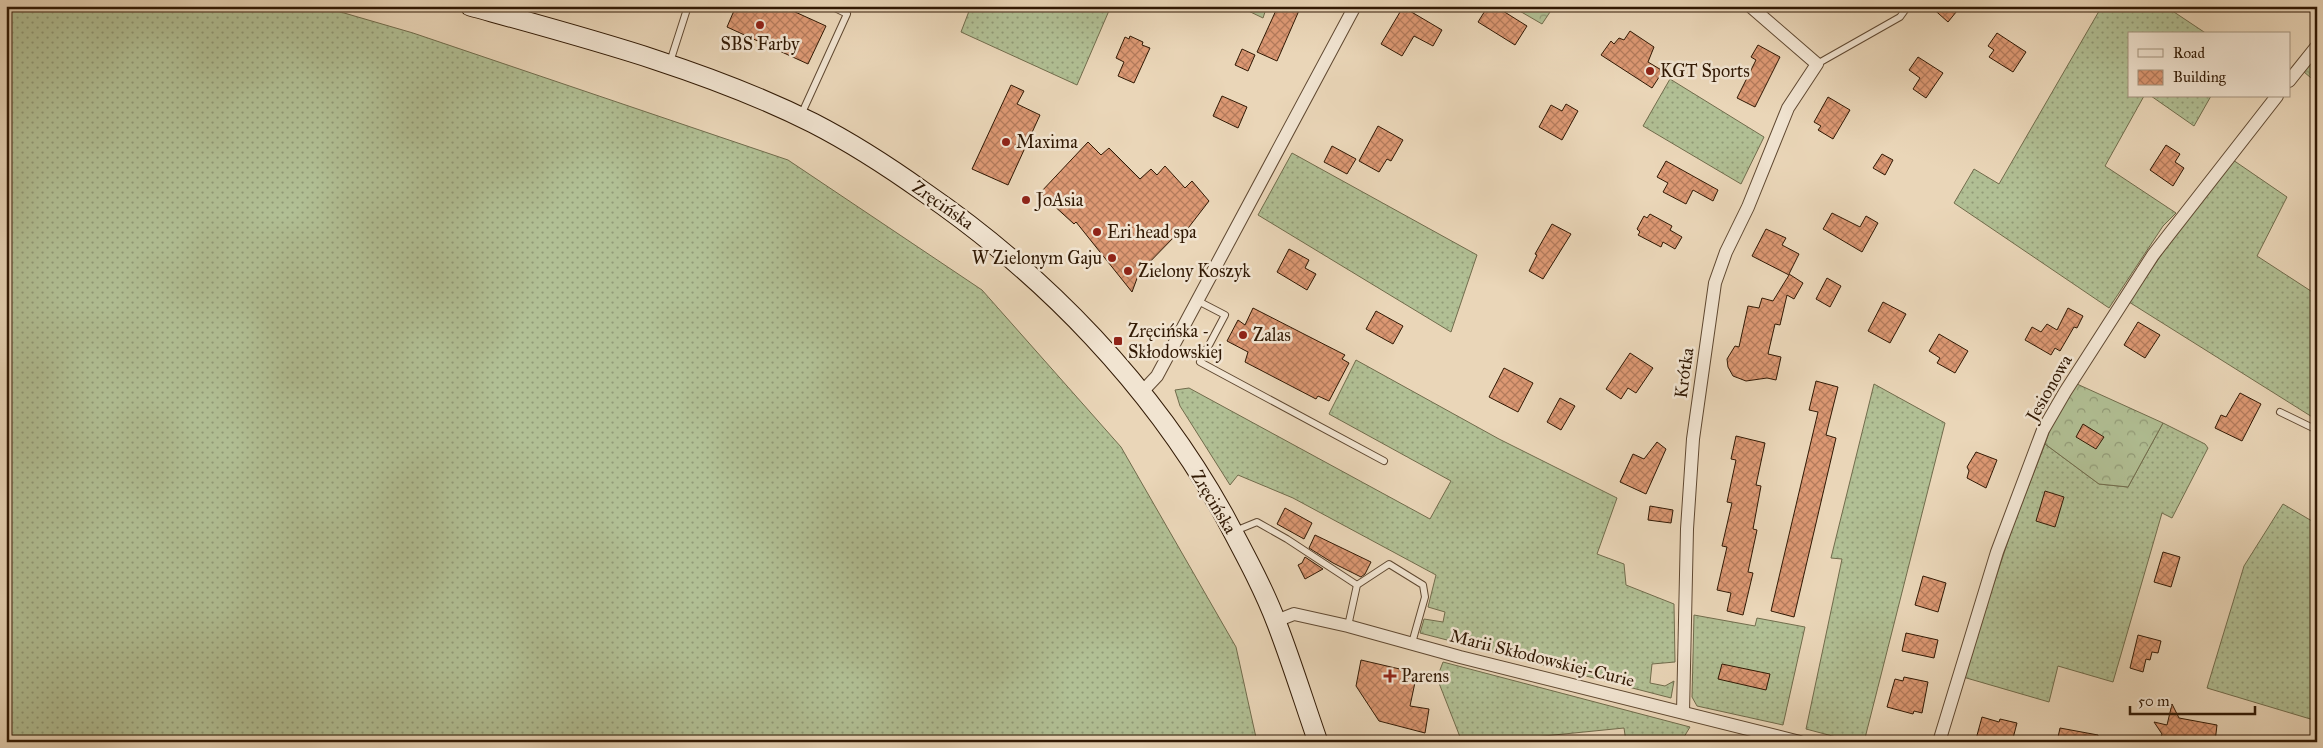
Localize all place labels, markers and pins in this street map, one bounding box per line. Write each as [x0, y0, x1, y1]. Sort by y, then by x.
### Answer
marker: SBS Farby [754, 19, 766, 31]
place label: SBS Farby [720, 33, 800, 55]
place label: KGT Sports [1660, 60, 1750, 82]
marker: KGT Sports [1644, 65, 1656, 77]
place label: Maxima [1016, 131, 1078, 153]
marker: Maxima [1000, 136, 1012, 148]
place label: JoAsia [1034, 189, 1084, 212]
marker: JoAsia [1020, 194, 1032, 206]
place label: Eri head spa [1107, 221, 1197, 243]
marker: Eri head spa [1091, 226, 1103, 238]
place label: W Zielonym Gaju [972, 247, 1102, 269]
marker: W Zielonym Gaju [1106, 252, 1118, 264]
place label: Zielony Koszyk [1138, 260, 1251, 282]
marker: Zielony Koszyk [1122, 265, 1134, 277]
place label: Zręcińska - Skłodowskiej [1128, 320, 1222, 363]
place label: Zalas [1253, 324, 1291, 346]
marker: Zalas [1237, 329, 1249, 341]
marker: Zręcińska - Skłodowskiej [1112, 335, 1124, 347]
place label: Parens [1401, 665, 1449, 687]
marker: Parens [1383, 669, 1397, 683]

